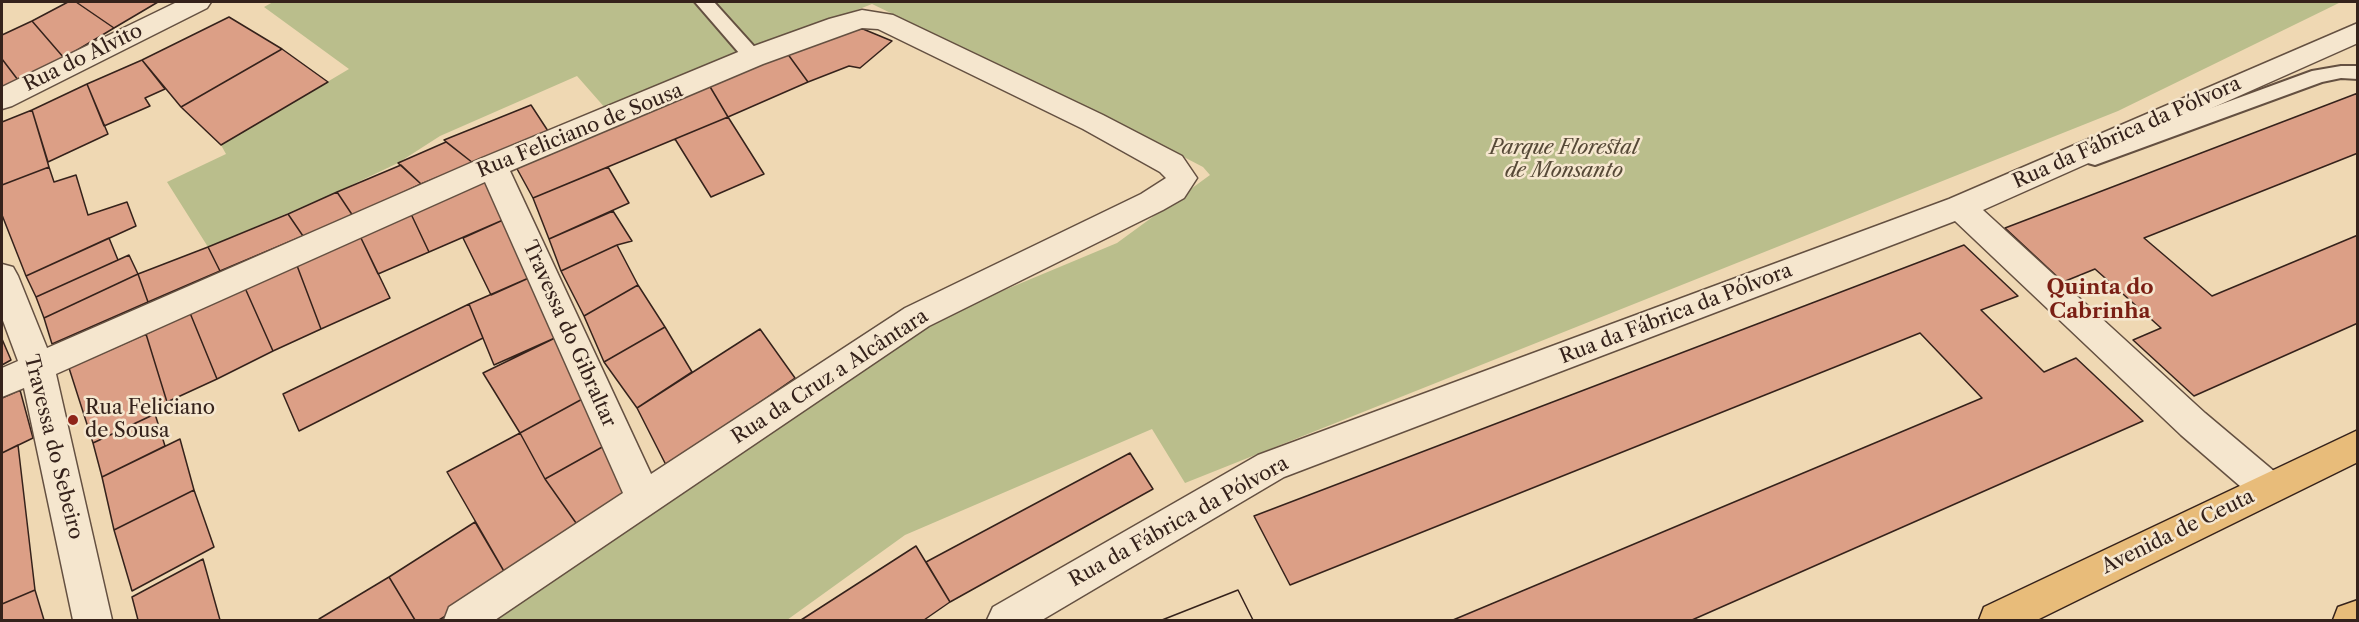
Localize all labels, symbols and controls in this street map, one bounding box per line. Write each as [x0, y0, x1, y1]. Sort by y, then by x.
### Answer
street label: Rua do Alvito [20, 19, 146, 97]
street label: Rua da Fábrica da Pólvora [2009, 72, 2245, 194]
street label: Rua Feliciano de Sousa [474, 79, 686, 183]
park label: Parque Florestal de Monsanto [1490, 136, 1638, 183]
street label: Travessa do Gibraltar [517, 237, 621, 431]
street label: Rua da Fábrica da Pólvora [1556, 259, 1796, 369]
district label: Quinta do Cabrinha [2047, 275, 2153, 325]
street label: Rua da Cruz a Alcântara [727, 304, 933, 450]
street label: Travessa do Sebeiro [18, 352, 88, 542]
place label: Rua Feliciano de Sousa [85, 396, 215, 443]
marker: Rua Feliciano de Sousa [66, 413, 80, 427]
street label: Rua da Fábrica da Pólvora [1065, 452, 1293, 592]
street label: Avenida de Ceuta [2098, 485, 2258, 579]

